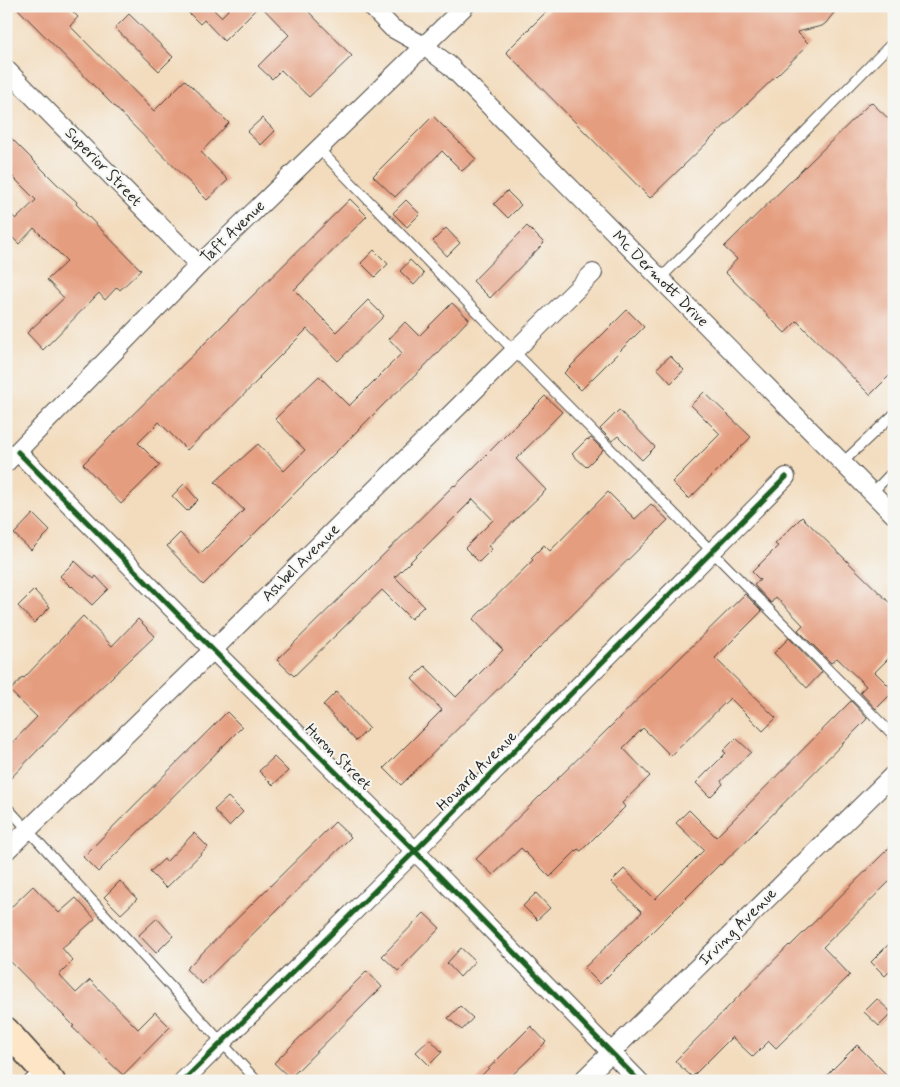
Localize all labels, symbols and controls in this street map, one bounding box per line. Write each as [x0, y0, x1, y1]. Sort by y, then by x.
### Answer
street label: Superior Street [60, 123, 146, 211]
street label: Taft Avenue [196, 196, 270, 268]
street label: Mc Dermott Drive [607, 226, 713, 332]
street label: Ashbel Avenue [257, 519, 345, 607]
street label: Huron Street [300, 719, 376, 795]
street label: Howard Avenue [432, 726, 522, 816]
street label: Irving Avenue [694, 883, 782, 971]

